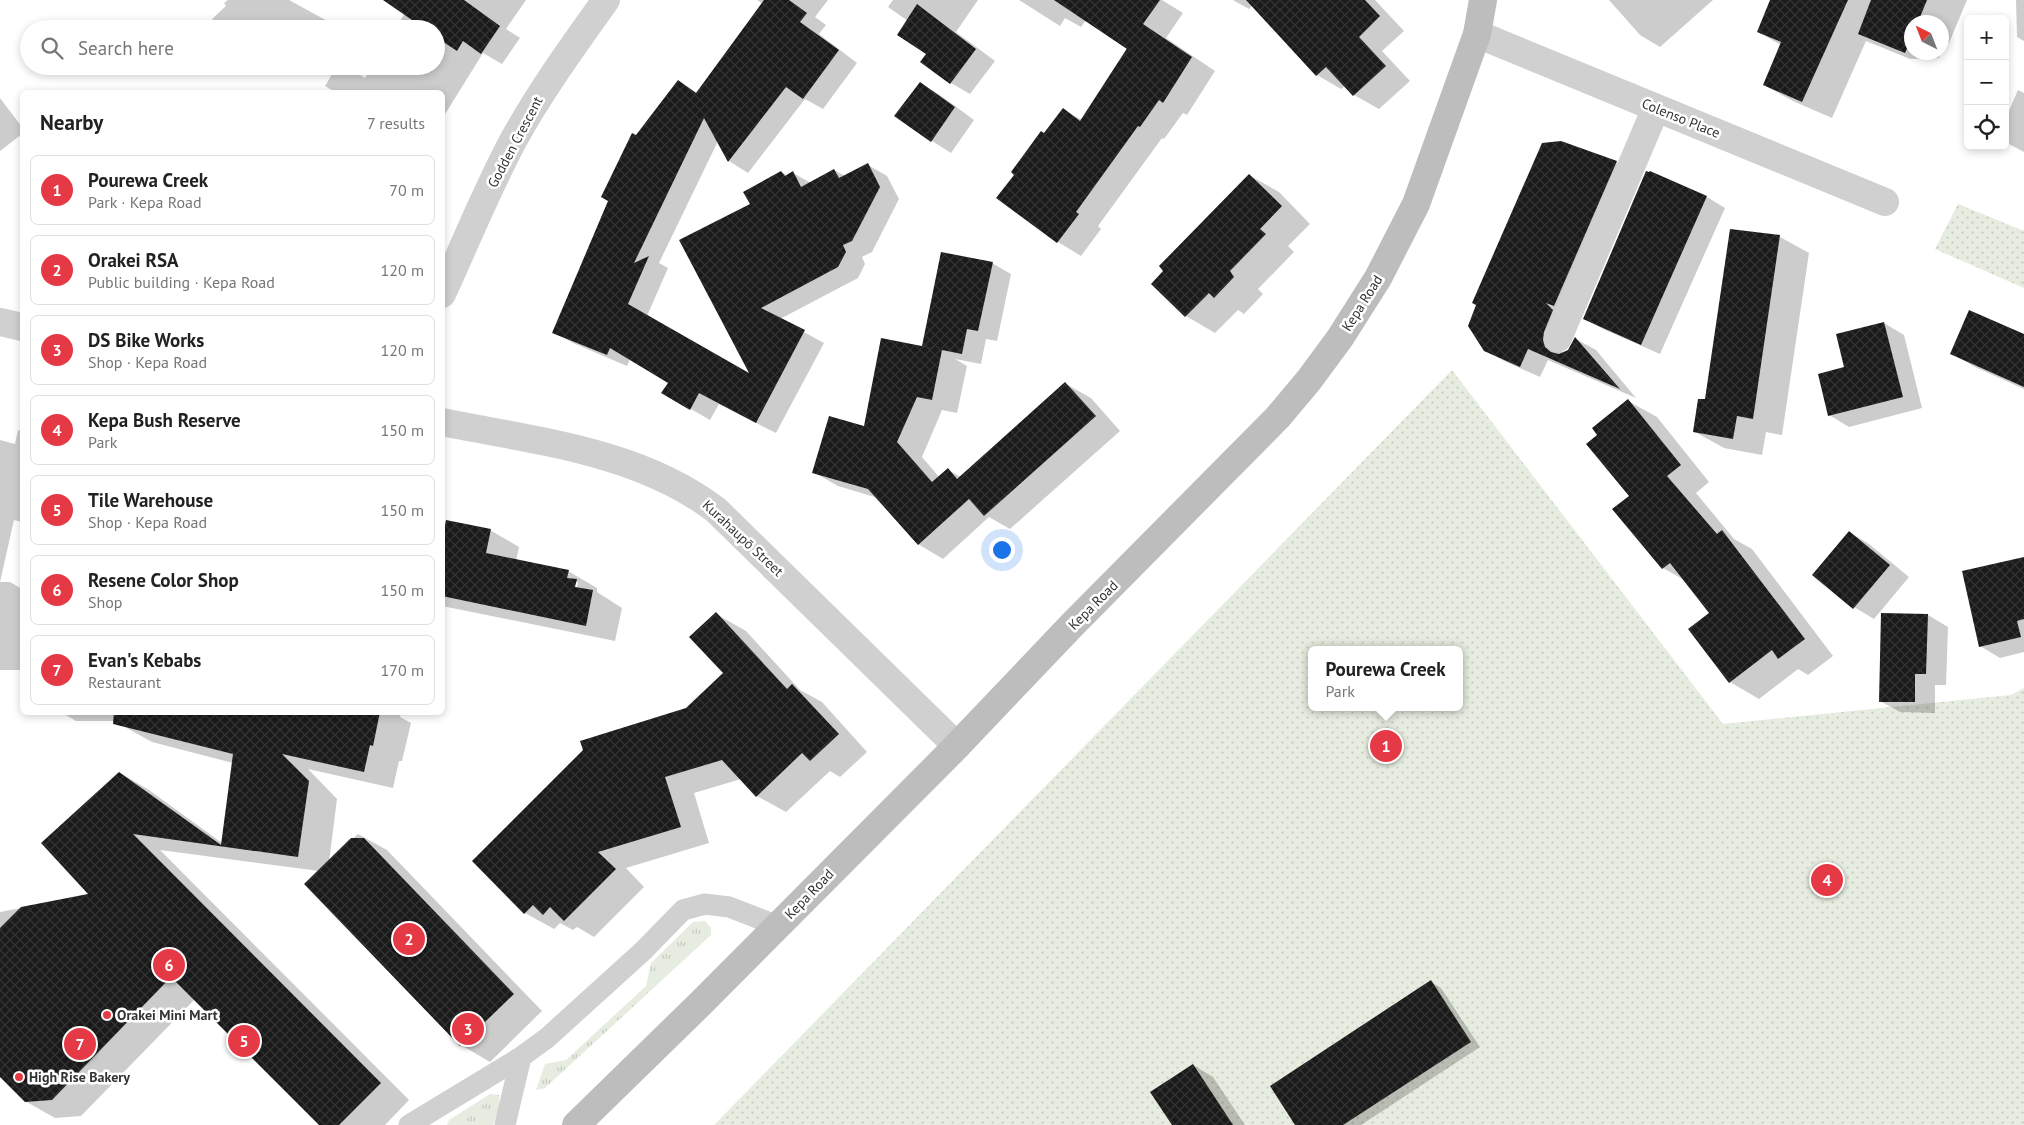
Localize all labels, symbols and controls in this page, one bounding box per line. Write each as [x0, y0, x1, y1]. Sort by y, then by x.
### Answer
north arrow [1904, 15, 1949, 60]
map controls [1964, 15, 2009, 150]
button: + [1964, 15, 2009, 60]
search box [20, 20, 445, 75]
icon: search [38, 34, 66, 62]
text: Search here [78, 36, 174, 60]
button: − [1964, 60, 2009, 105]
street label: Godden Crescent [483, 93, 547, 191]
street label: Colenso Place [1639, 94, 1723, 142]
button: locate [1964, 105, 2009, 150]
text: Nearby [40, 109, 103, 136]
text: 7 results [367, 113, 425, 133]
text: Pourewa Creek [88, 168, 208, 192]
text: 1 [52, 180, 62, 200]
text: 70 m [389, 180, 424, 200]
text: Park · Kepa Road [88, 192, 202, 212]
text: Orakei RSA [88, 248, 179, 272]
text: 2 [52, 260, 62, 280]
text: 120 m [381, 260, 424, 280]
text: Public building · Kepa Road [88, 272, 275, 292]
street label: Kepa Road [1338, 272, 1386, 334]
text: DS Bike Works [88, 328, 204, 352]
text: 3 [52, 340, 62, 360]
text: 120 m [381, 340, 424, 360]
text: Shop · Kepa Road [88, 352, 207, 372]
text: Kepa Bush Reserve [88, 408, 241, 432]
text: 4 [52, 420, 62, 440]
text: 150 m [381, 420, 424, 440]
text: Park [88, 432, 117, 452]
text: Tile Warehouse [88, 488, 213, 512]
street label: Kurahaupō Street [699, 496, 787, 580]
text: 5 [52, 500, 62, 520]
text: 150 m [381, 500, 424, 520]
text: Shop · Kepa Road [88, 512, 207, 532]
your location [989, 537, 1015, 563]
text: Resene Color Shop [88, 568, 239, 592]
street label: Kepa Road [1064, 576, 1122, 634]
text: 6 [52, 580, 62, 600]
text: 150 m [381, 580, 424, 600]
text: Shop [88, 592, 122, 612]
popup [1308, 646, 1463, 711]
text: Evan's Kebabs [88, 648, 201, 672]
text: Pourewa Creek [1325, 657, 1446, 681]
text: 7 [52, 660, 62, 680]
text: 170 m [381, 660, 424, 680]
text: Restaurant [88, 672, 161, 692]
text: Park [1325, 681, 1355, 701]
pin: 1 [1370, 727, 1402, 765]
pin: 4 [1811, 861, 1843, 899]
street label: Kepa Road [781, 865, 837, 923]
pin: 2 [393, 920, 425, 958]
pin: 6 [153, 946, 185, 984]
place label: Orakei Mini Mart [117, 1006, 218, 1024]
marker: Orakei Mini Mart [101, 1009, 113, 1021]
pin: 3 [452, 1010, 484, 1048]
pin: 5 [228, 1022, 260, 1060]
pin: 7 [64, 1025, 96, 1063]
place label: High Rise Bakery [29, 1068, 130, 1086]
marker: High Rise Bakery [13, 1071, 25, 1083]

